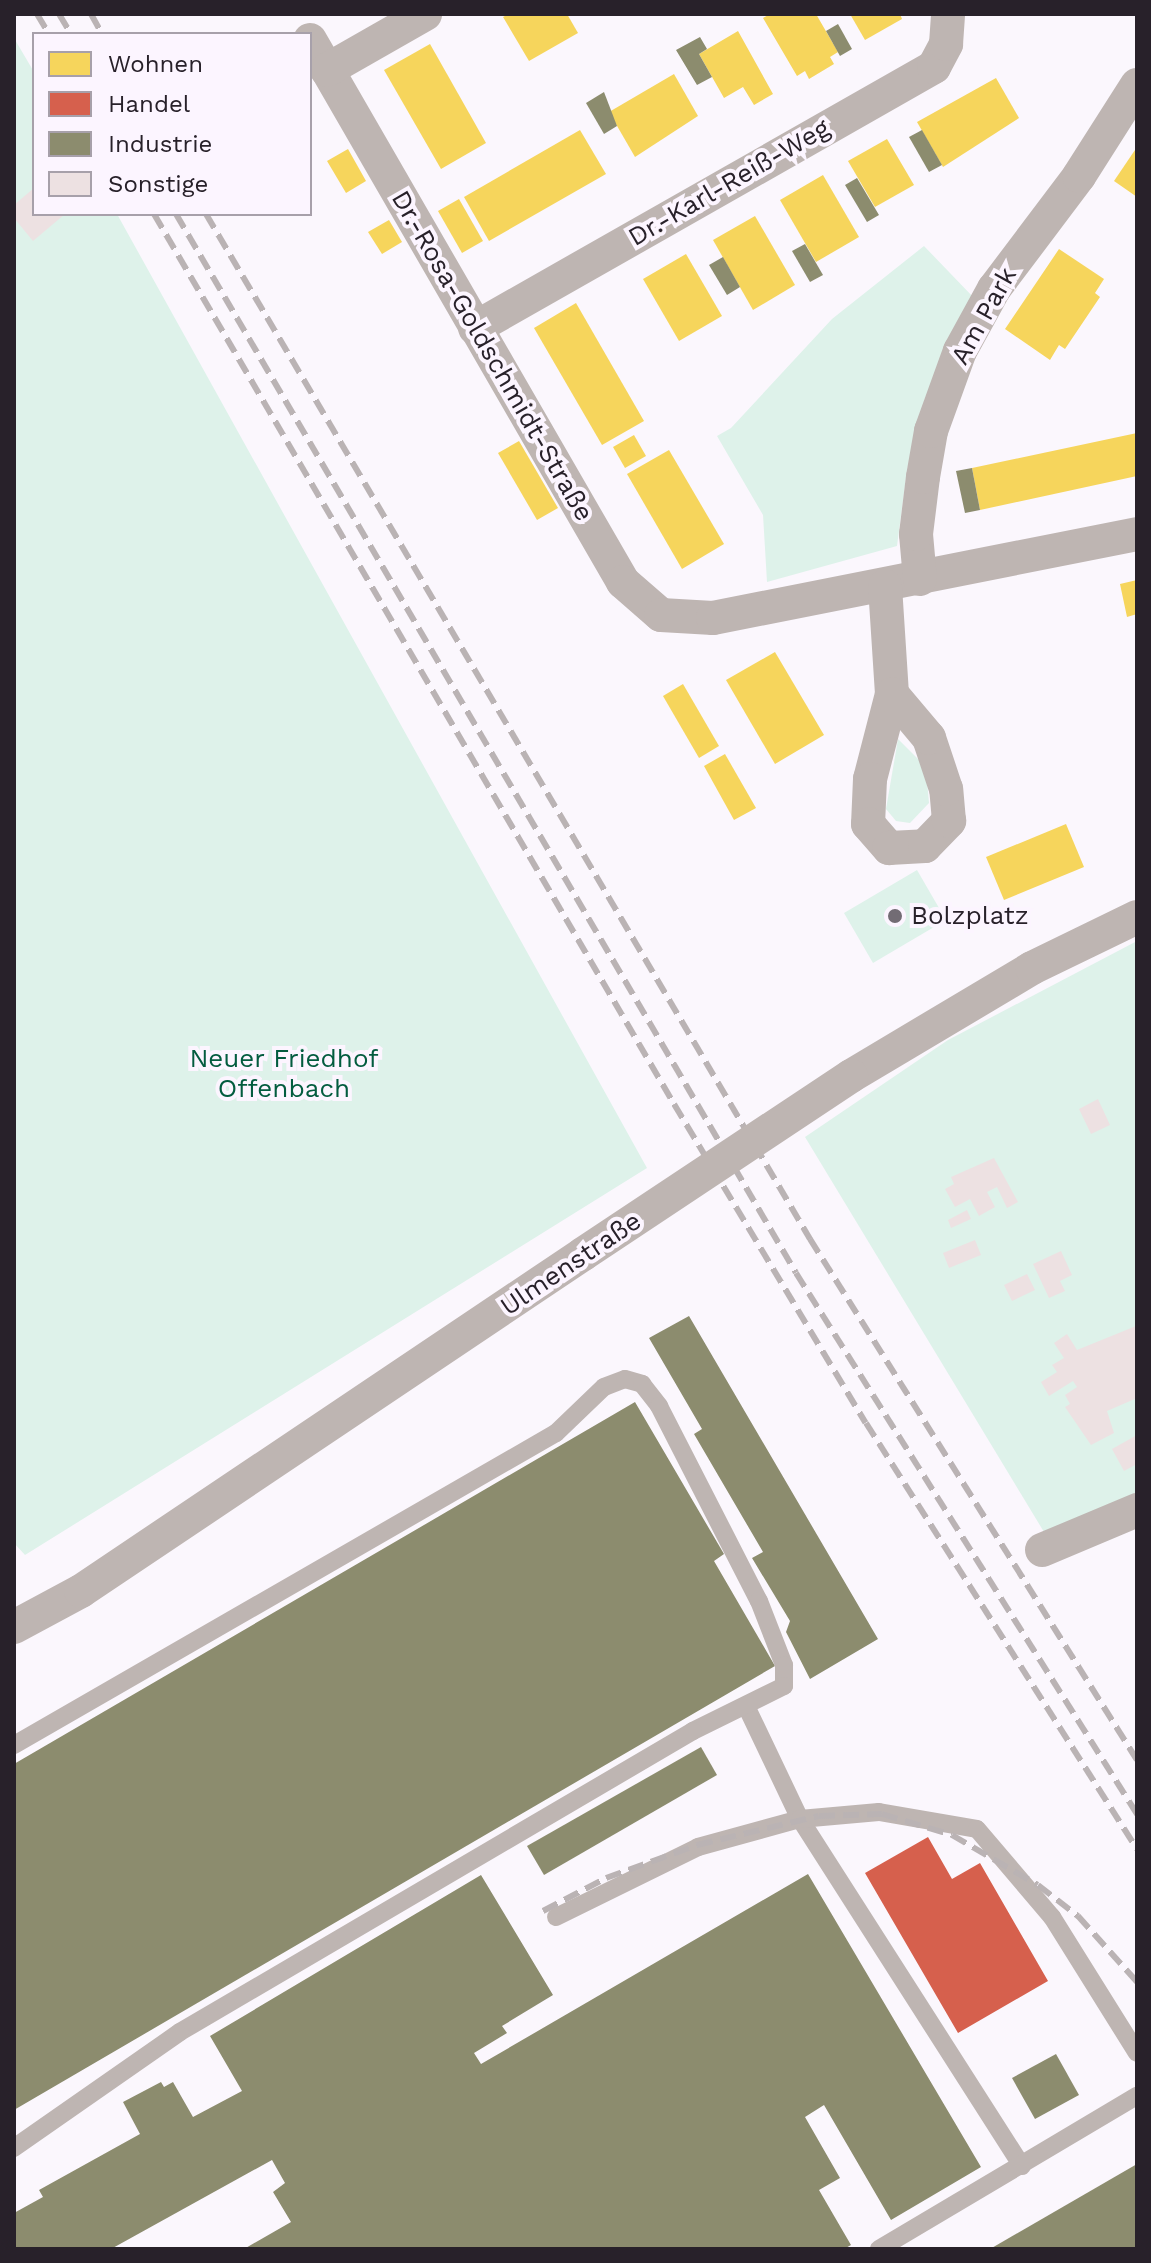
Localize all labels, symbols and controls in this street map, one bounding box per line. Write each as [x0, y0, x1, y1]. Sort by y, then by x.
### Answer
legend [32, 32, 312, 216]
text: Wohnen [108, 50, 203, 78]
text: Handel [108, 90, 190, 118]
street label: Dr.-Karl-Reiß-Weg [623, 113, 835, 253]
text: Industrie [108, 130, 212, 158]
text: Sonstige [108, 170, 208, 198]
street label: Dr.-Rosa-Goldschmidt-Straße [384, 185, 600, 527]
street label: Am Park [944, 262, 1024, 370]
place label: Bolzplatz [911, 900, 1029, 932]
marker: Bolzplatz [886, 907, 904, 925]
park label: Neuer Friedhof Offenbach [189, 1043, 379, 1104]
street label: Ulmenstraße [495, 1206, 647, 1322]

